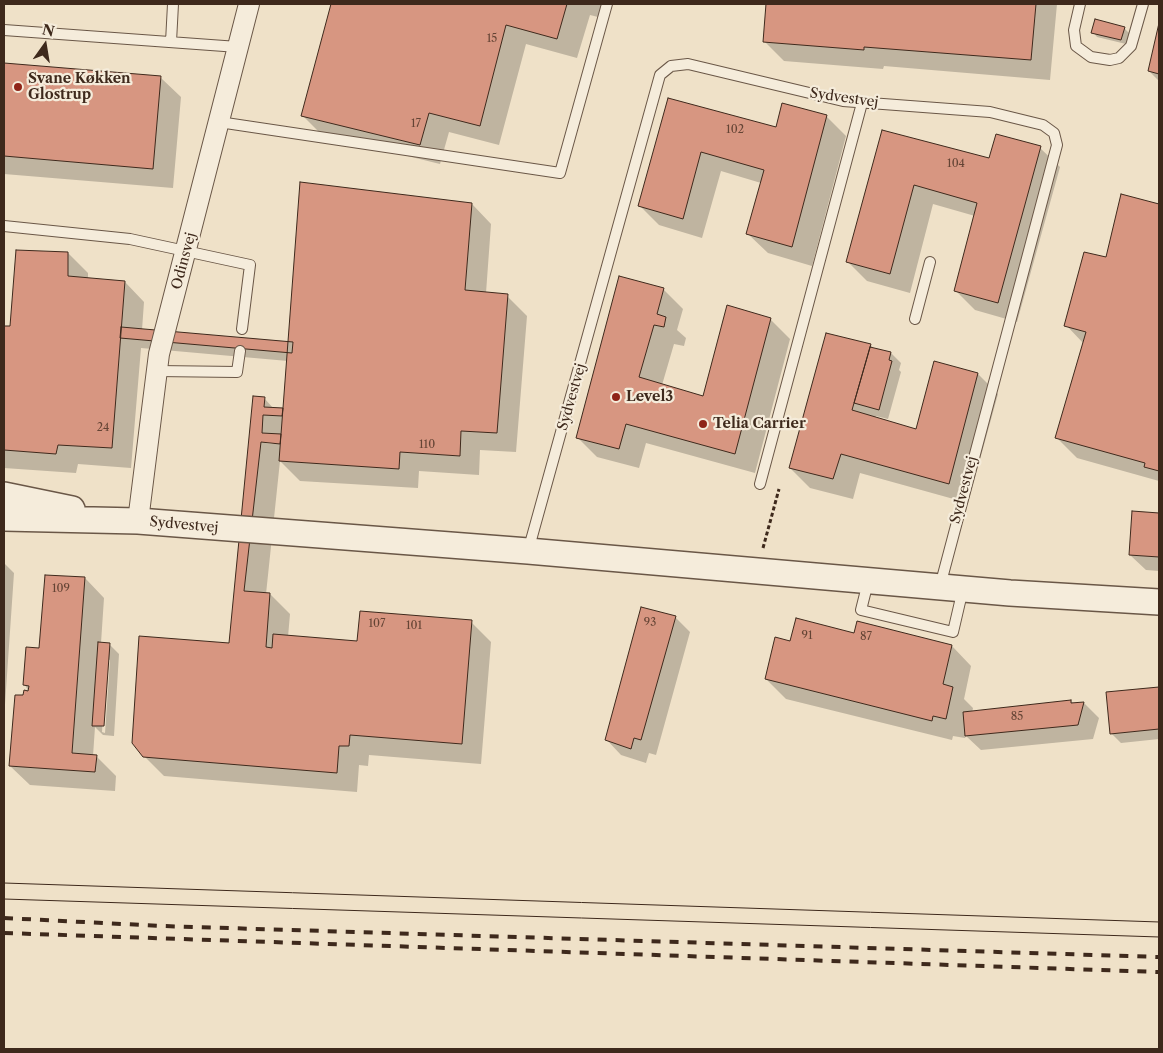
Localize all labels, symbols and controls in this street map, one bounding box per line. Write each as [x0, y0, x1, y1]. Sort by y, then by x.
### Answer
north arrow [20, 20, 70, 70]
text: N [40, 20, 56, 41]
house number: 15 [487, 32, 497, 46]
place label: Svane Køkken Glostrup [28, 71, 131, 104]
marker: Svane Køkken Glostrup [12, 81, 24, 93]
street label: Sydvestvej [809, 85, 879, 111]
house number: 17 [411, 117, 421, 131]
house number: 102 [726, 123, 744, 137]
house number: 104 [947, 157, 965, 171]
street label: Odinsvej [168, 231, 200, 291]
street label: Sydvestvej [554, 361, 590, 433]
place label: Level3 [626, 389, 673, 405]
marker: Level3 [610, 391, 622, 403]
place label: Telia Carrier [713, 416, 806, 432]
marker: Telia Carrier [697, 418, 709, 430]
house number: 24 [97, 421, 109, 435]
house number: 110 [419, 438, 435, 452]
street label: Sydvestvej [947, 454, 981, 526]
street label: Sydvestvej [149, 514, 219, 536]
house number: 109 [52, 582, 70, 596]
house number: 93 [644, 616, 656, 630]
house number: 107 [368, 617, 386, 631]
house number: 101 [406, 619, 422, 633]
house number: 91 [801, 629, 813, 643]
house number: 87 [860, 630, 872, 644]
house number: 85 [1011, 710, 1023, 724]

